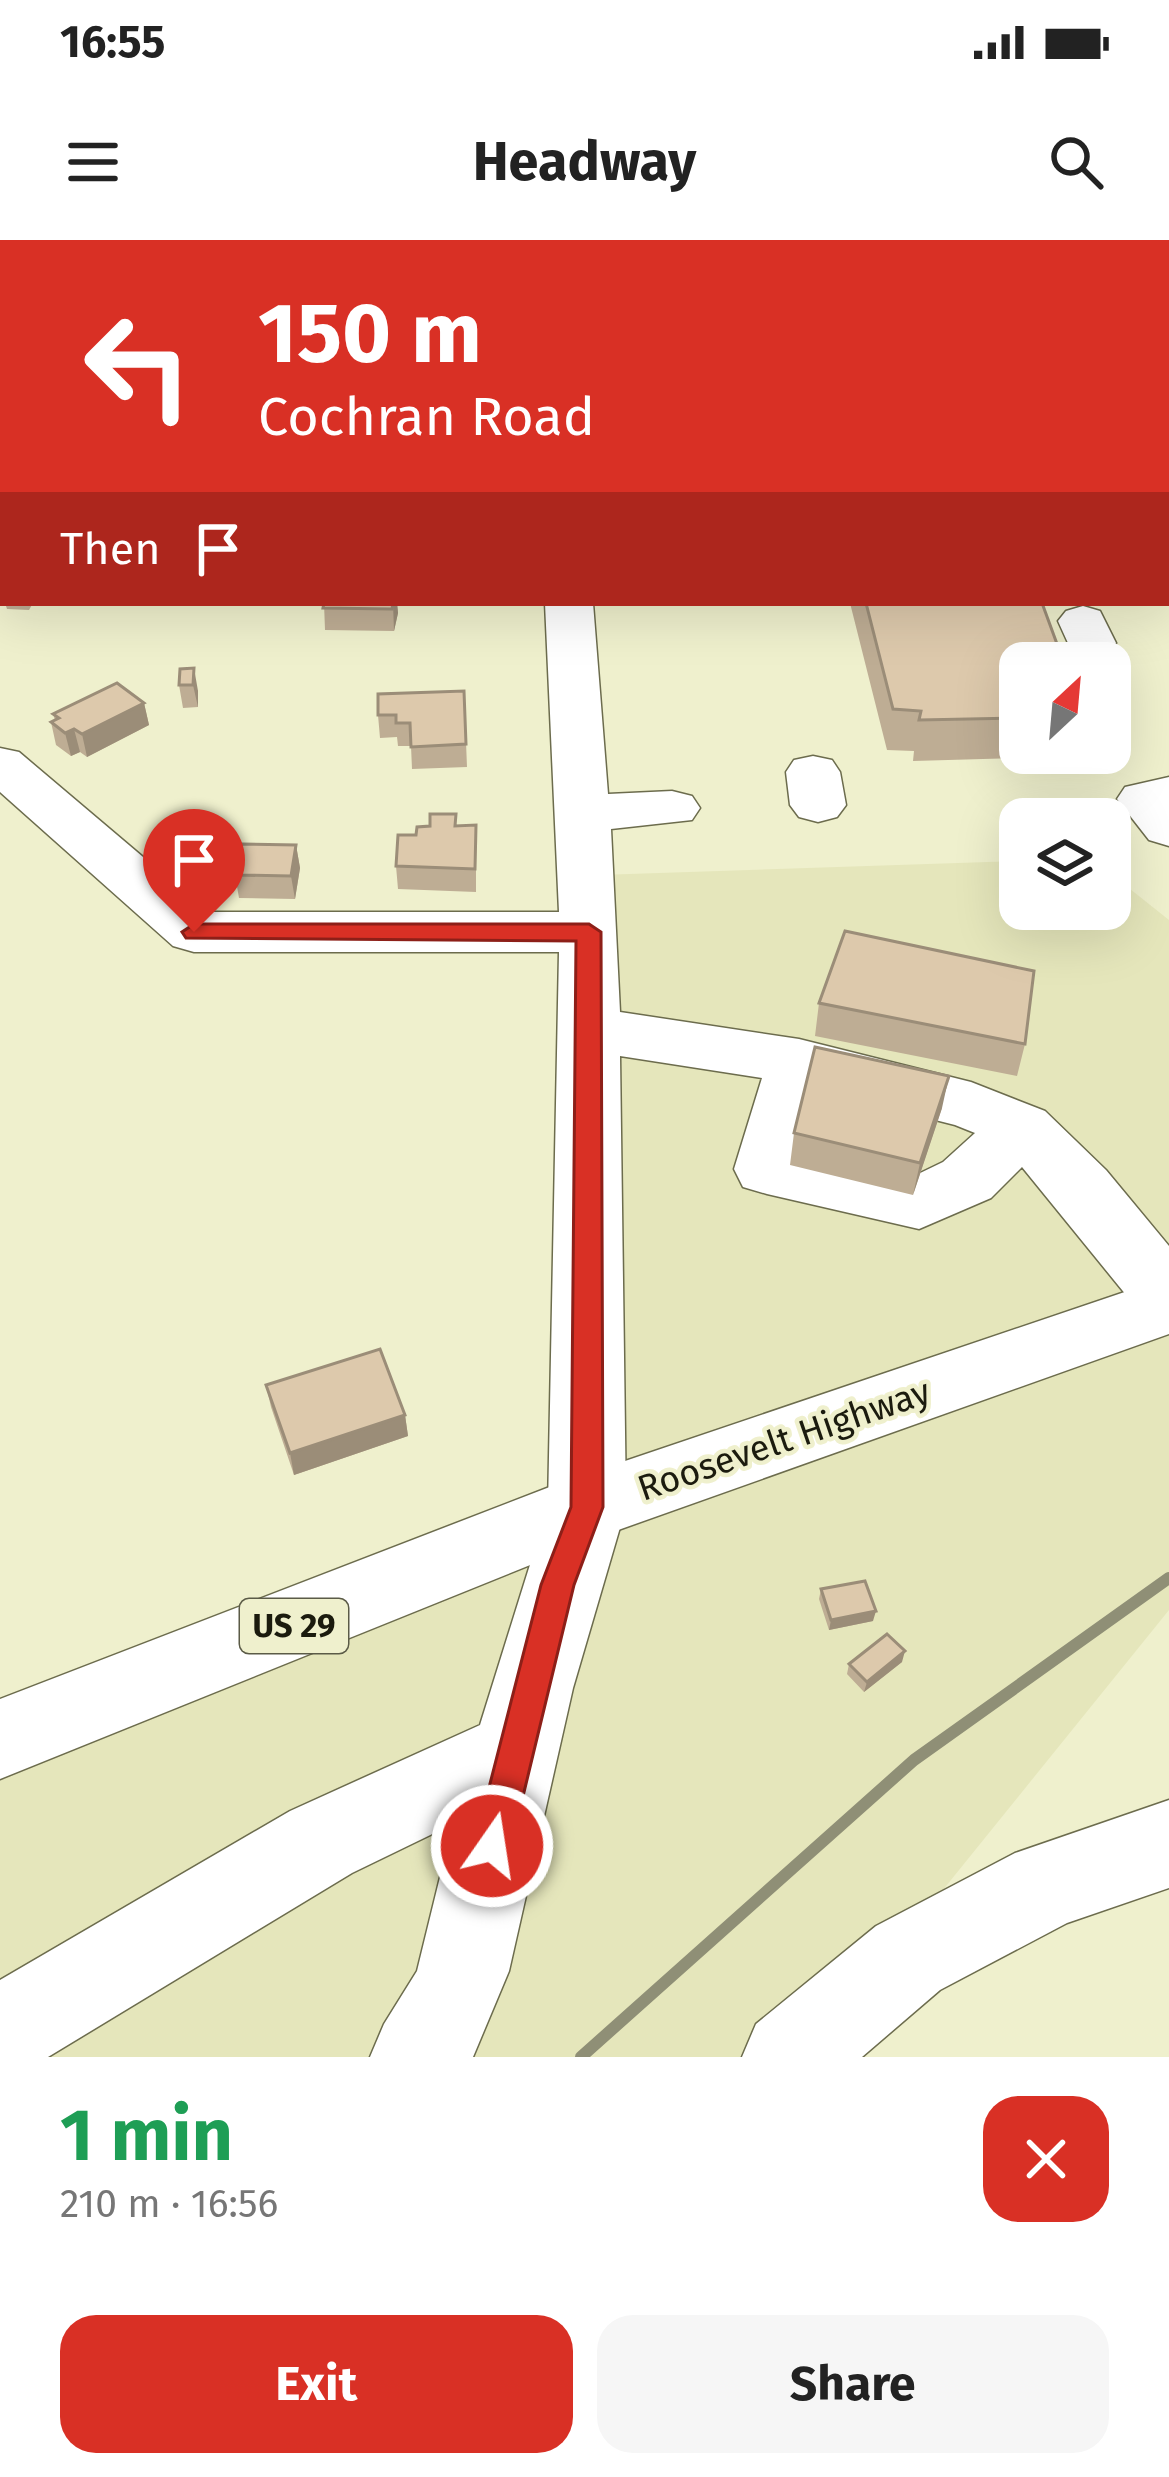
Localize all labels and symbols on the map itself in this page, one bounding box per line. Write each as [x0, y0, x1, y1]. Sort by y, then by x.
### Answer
north arrow [999, 642, 1131, 774]
pin [143, 809, 245, 932]
street label: Roosevelt Highway [632, 1369, 936, 1511]
road number: US 29 [240, 1599, 348, 1653]
position arrow [429, 1783, 555, 1909]

